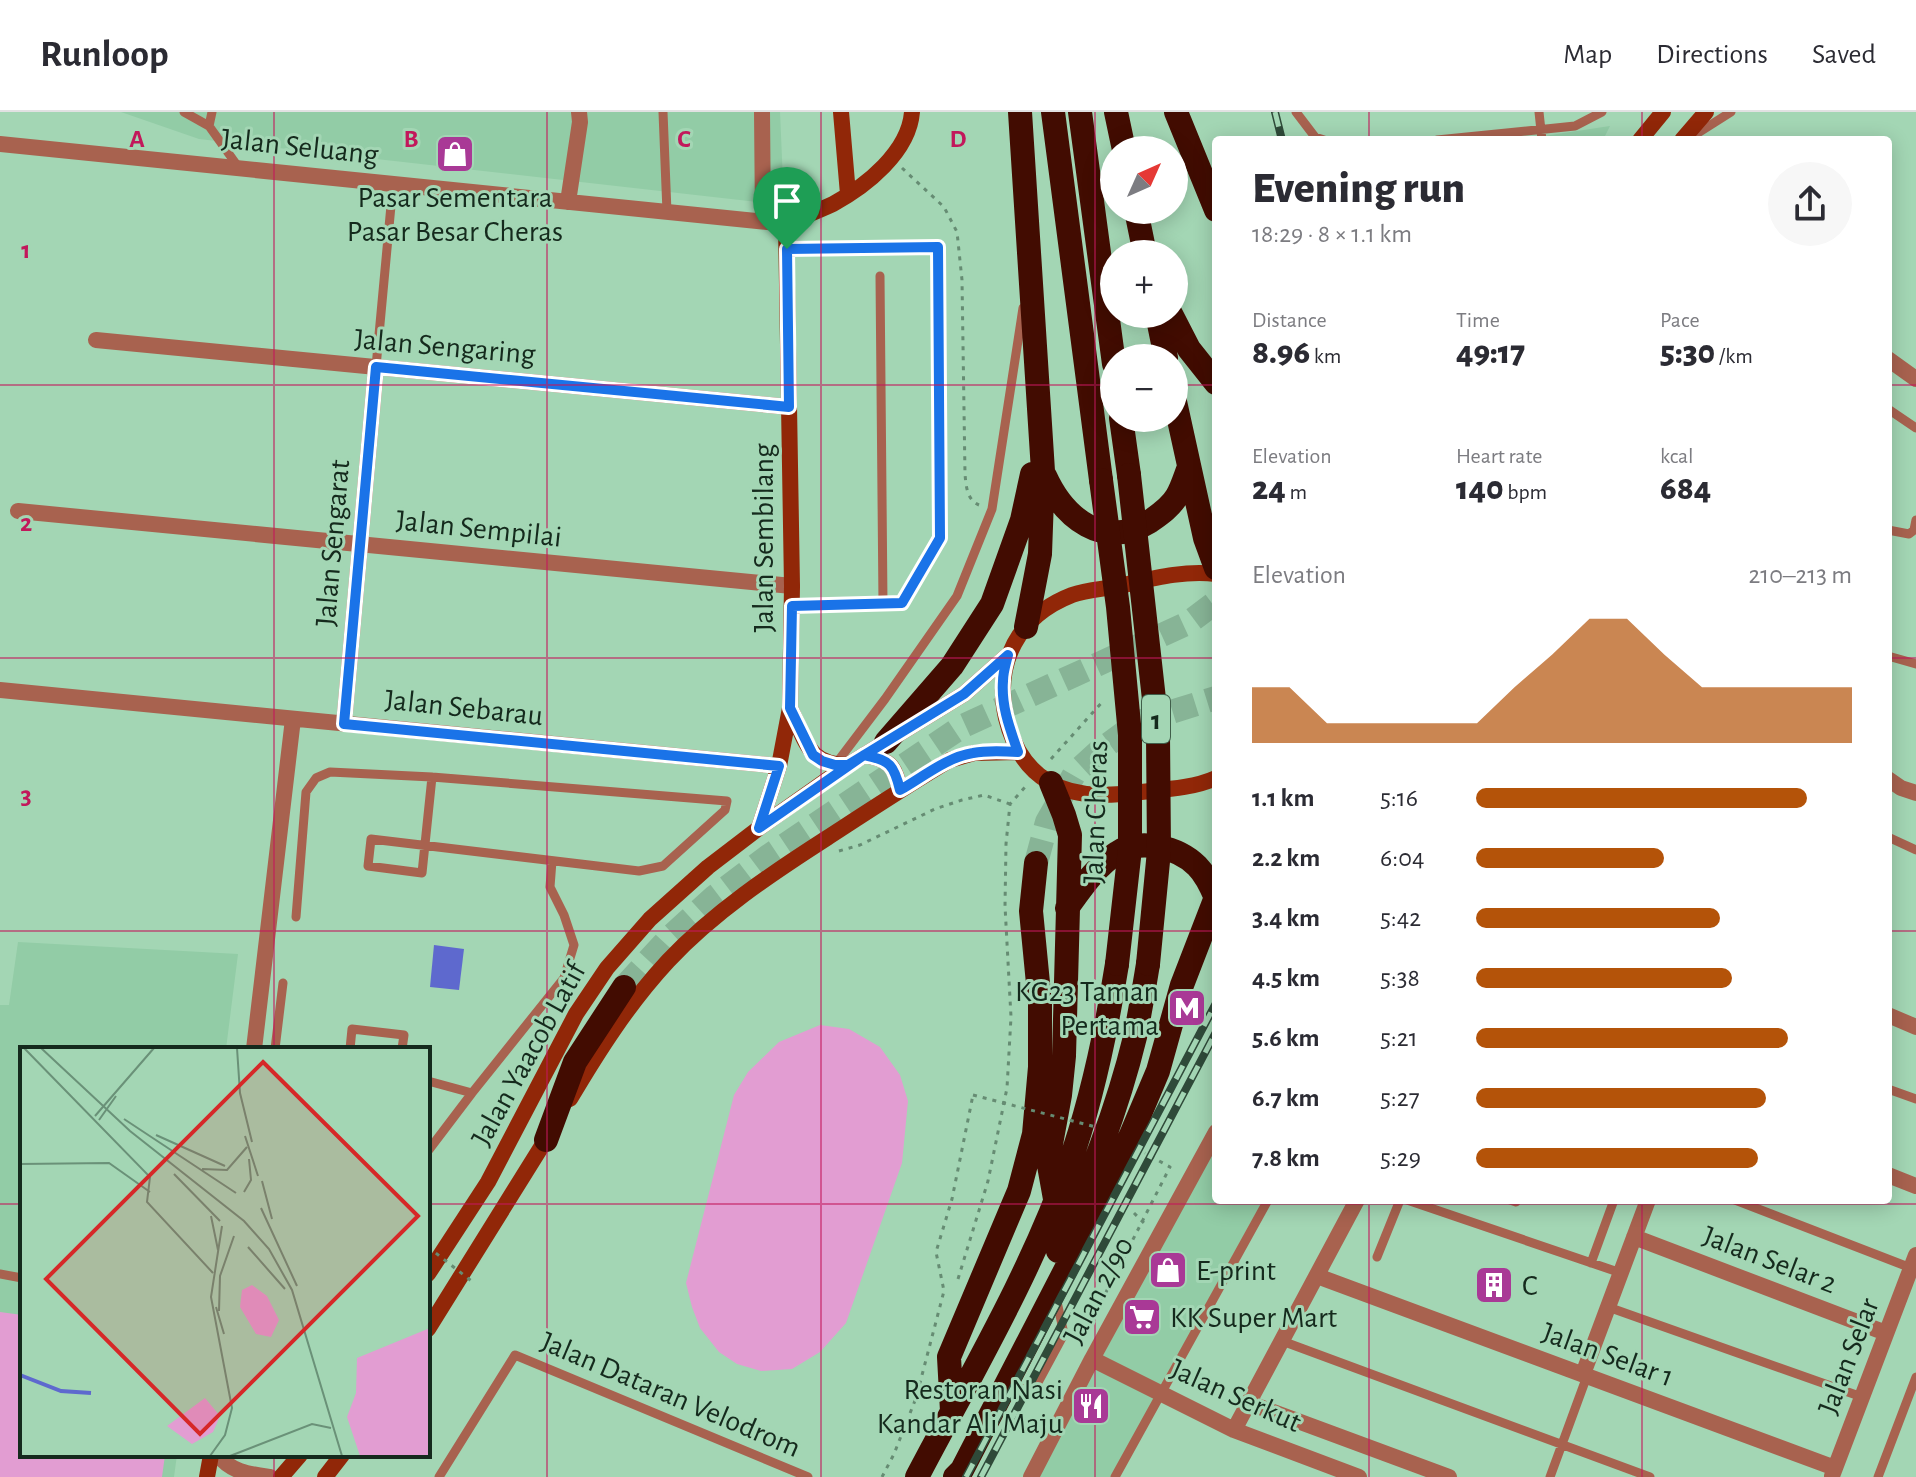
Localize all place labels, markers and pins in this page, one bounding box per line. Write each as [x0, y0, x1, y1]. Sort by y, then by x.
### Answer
shop icon: Pasar Sementara Pasar Besar Cheras [434, 133, 476, 175]
pin [753, 167, 821, 249]
place label: Pasar Sementara Pasar Besar Cheras [347, 183, 563, 247]
place label: KG23 Taman Pertama [1015, 977, 1159, 1041]
metro station icon: KG23 Taman Pertama [1166, 987, 1208, 1029]
shop icon: E-print [1147, 1249, 1189, 1291]
place label: E-print [1196, 1256, 1276, 1286]
building icon: C [1473, 1264, 1515, 1306]
place label: C [1522, 1271, 1538, 1301]
supermarket icon: KK Super Mart [1121, 1296, 1163, 1338]
place label: KK Super Mart [1170, 1303, 1338, 1333]
place label: Restoran Nasi Kandar Ali Maju [877, 1375, 1063, 1439]
restaurant icon: Restoran Nasi Kandar Ali Maju [1070, 1385, 1112, 1427]

